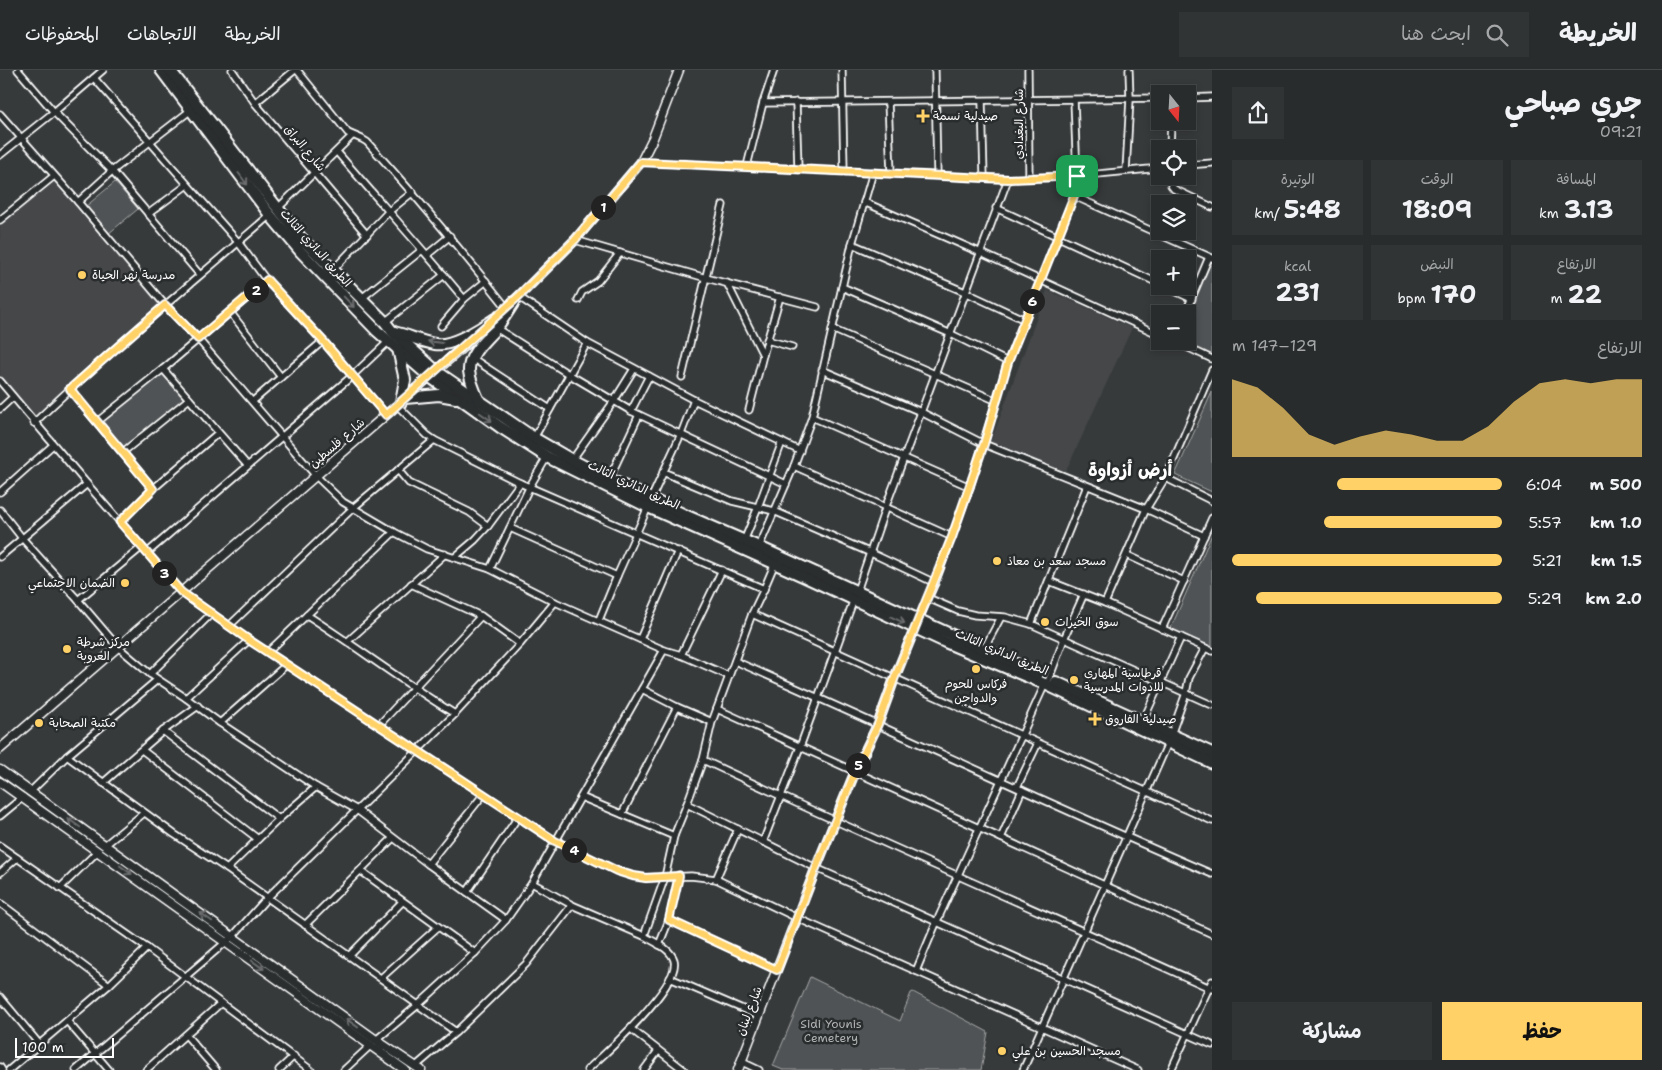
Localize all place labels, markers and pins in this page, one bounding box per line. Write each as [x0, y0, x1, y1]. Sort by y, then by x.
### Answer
place label: صيدلية نسمة [933, 108, 998, 124]
marker: صيدلية نسمة [917, 110, 929, 122]
pin [1056, 155, 1098, 197]
pin: 1 [590, 194, 616, 220]
place label: مدرسة نهر الحياة [92, 267, 175, 283]
marker: مدرسة نهر الحياة [76, 269, 88, 281]
pin: 2 [244, 278, 268, 302]
pin: 6 [1020, 288, 1044, 314]
place label: مسجد سعد بن معاذ [1007, 553, 1106, 569]
marker: مسجد سعد بن معاذ [991, 555, 1003, 567]
pin: 3 [152, 560, 176, 586]
place label: الضمان الاجتماعي [28, 575, 115, 594]
marker: الضمان الاجتماعي [119, 577, 131, 589]
place label: سوق الخيرات [1055, 614, 1119, 630]
marker: سوق الخيرات [1039, 616, 1051, 628]
place label: مركز شرطة العروبة [77, 634, 130, 664]
marker: مركز شرطة العروبة [61, 643, 73, 655]
marker: فركاس للحوم والدواجن [970, 663, 982, 675]
place label: قرطاسية المهاري للادوات المدرسية [1084, 665, 1164, 695]
marker: قرطاسية المهاري للادوات المدرسية [1068, 674, 1080, 686]
place label: فركاس للحوم والدواجن [945, 676, 1007, 706]
place label: صيدلية الفاروق [1105, 711, 1176, 727]
marker: صيدلية الفاروق [1089, 713, 1101, 725]
place label: مكتبة الصحابة [49, 715, 116, 731]
marker: مكتبة الصحابة [33, 717, 45, 729]
pin: 5 [846, 752, 870, 778]
pin: 4 [562, 838, 586, 862]
place label: مسجد الحسين بن علي [1012, 1043, 1121, 1062]
marker: مسجد الحسين بن علي [996, 1045, 1008, 1057]

